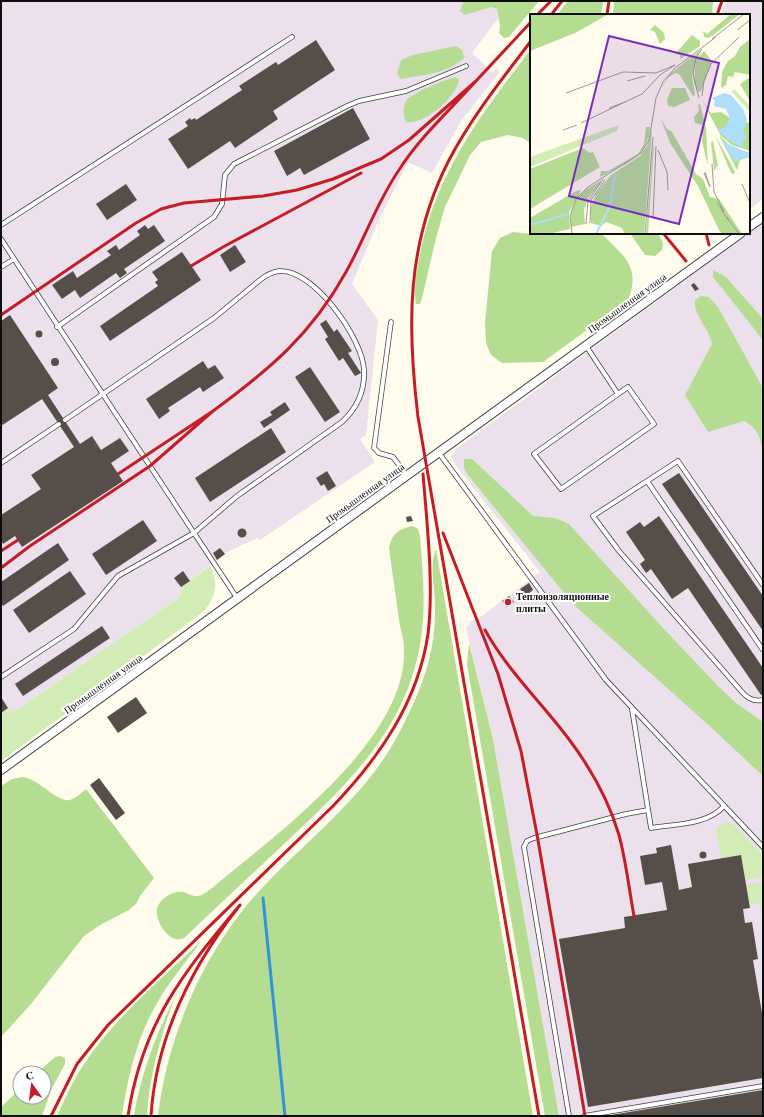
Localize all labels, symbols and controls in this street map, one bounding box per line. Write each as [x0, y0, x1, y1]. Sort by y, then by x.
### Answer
inset map [530, 14, 750, 234]
street label: Промышленная улица [586, 271, 669, 335]
street label: Промышленная улица [324, 461, 407, 525]
place label: Теплоизоляционные плиты [516, 591, 610, 614]
marker: Теплоизоляционные плиты [503, 597, 513, 607]
street label: Промышленная улица [62, 652, 145, 716]
north arrow [12, 1065, 52, 1105]
text: С [24, 1069, 35, 1082]

